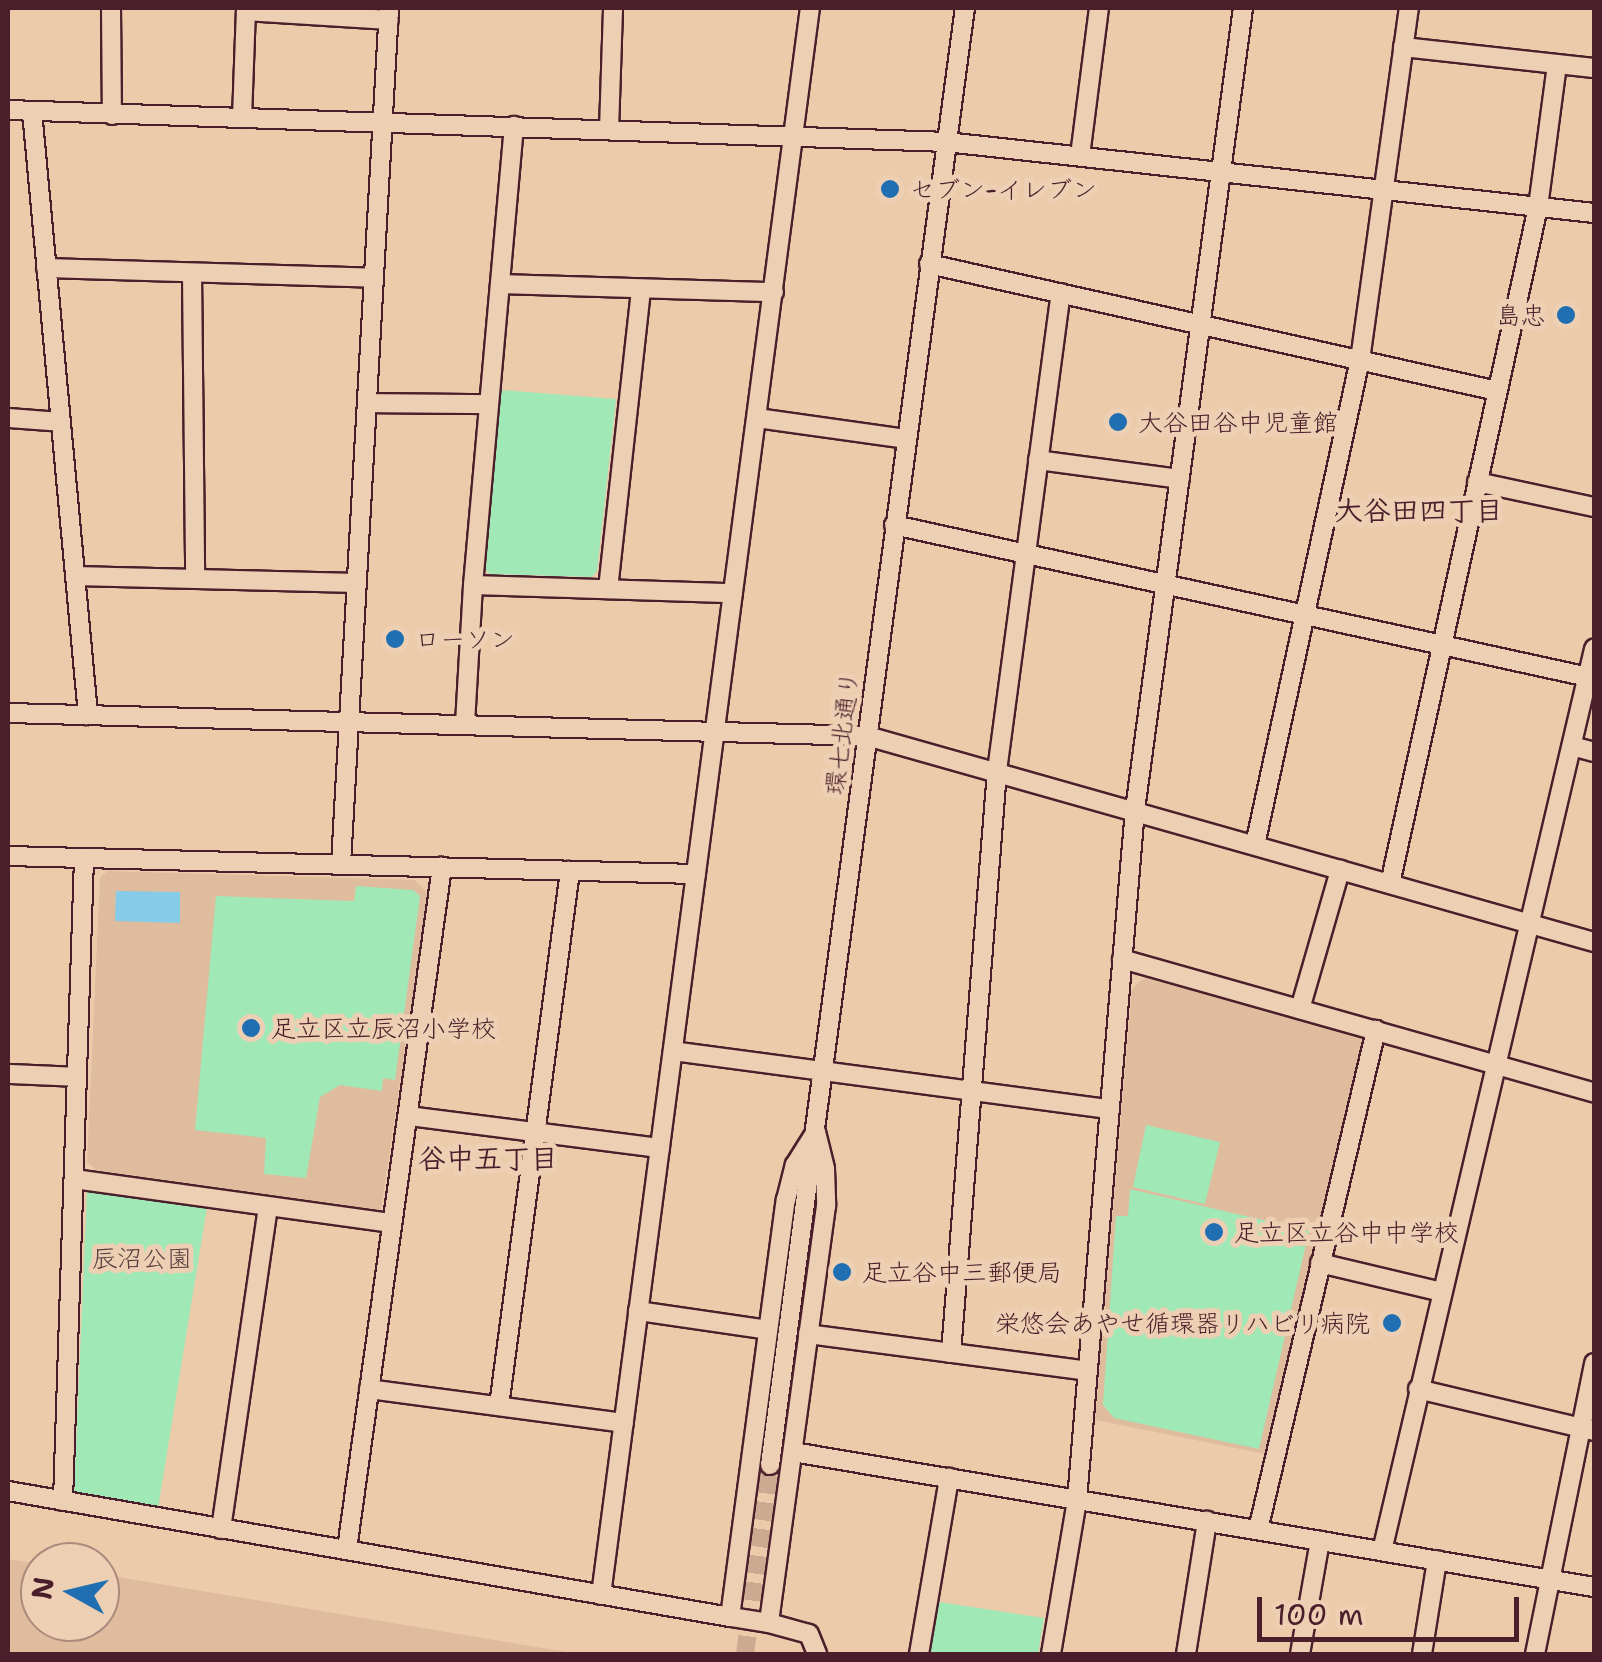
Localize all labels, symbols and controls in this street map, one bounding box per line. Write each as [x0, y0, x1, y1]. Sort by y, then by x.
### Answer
place label: セブン-イレブン [910, 174, 1097, 204]
marker: セブン-イレブン [879, 178, 901, 200]
place label: 島忠 [1496, 300, 1546, 330]
marker: 島忠 [1555, 304, 1577, 326]
place label: 大谷田谷中児童館 [1138, 407, 1338, 437]
marker: 大谷田谷中児童館 [1107, 411, 1129, 433]
district label: 大谷田四丁目 [1335, 493, 1503, 527]
place label: ローソン [415, 624, 515, 654]
marker: ローソン [384, 628, 406, 650]
street label: 環七北通り [819, 669, 865, 797]
place label: 足立区立辰沼小学校 [271, 1013, 496, 1043]
marker: 足立区立辰沼小学校 [240, 1017, 262, 1039]
district label: 谷中五丁目 [418, 1141, 558, 1175]
place label: 足立区立谷中中学校 [1234, 1217, 1459, 1247]
marker: 足立区立谷中中学校 [1203, 1221, 1225, 1243]
park label: 辰沼公園 [92, 1243, 192, 1273]
place label: 足立谷中三郵便局 [862, 1257, 1062, 1287]
marker: 足立谷中三郵便局 [831, 1261, 853, 1283]
place label: 栄悠会あやせ循環器リハビリ病院 [995, 1308, 1370, 1338]
marker: 栄悠会あやせ循環器リハビリ病院 [1379, 1310, 1405, 1336]
north arrow [20, 1542, 120, 1642]
text: N [22, 1574, 63, 1602]
scale bar [1262, 1577, 1524, 1639]
text: 100 m [1274, 1594, 1364, 1635]

